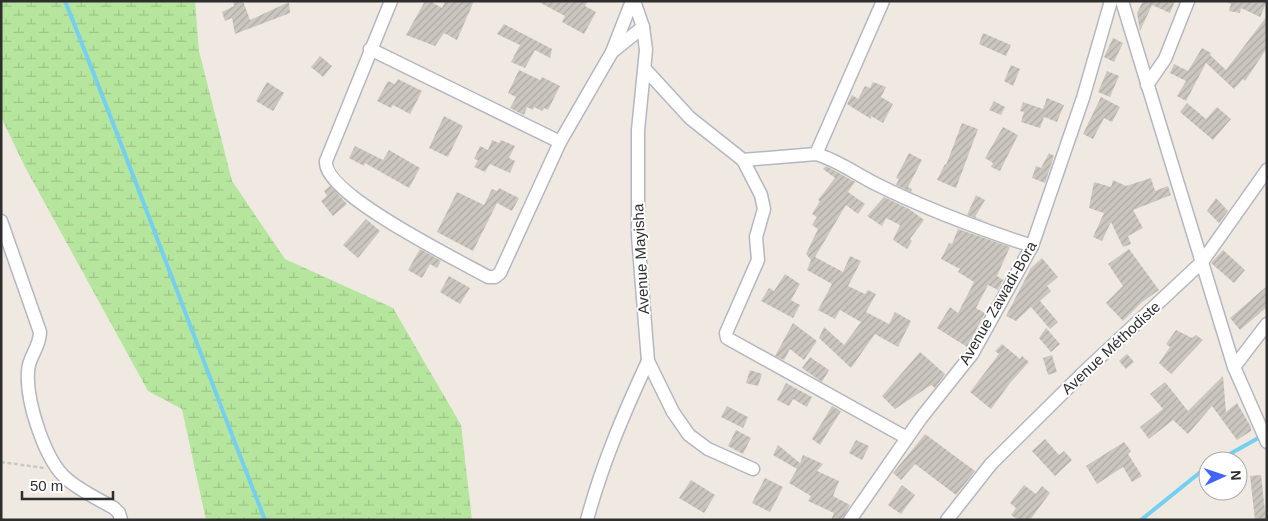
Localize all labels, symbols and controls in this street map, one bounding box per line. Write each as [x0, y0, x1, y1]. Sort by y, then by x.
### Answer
street label: Avenue Mayisha [629, 203, 652, 315]
street label: Avenue Zawadi-Bora [955, 237, 1040, 368]
street label: Avenue Méthodiste [1058, 298, 1163, 398]
north arrow [1198, 451, 1248, 501]
scale bar [22, 468, 114, 500]
text: N [1228, 470, 1244, 481]
text: 50 m [30, 477, 63, 494]

